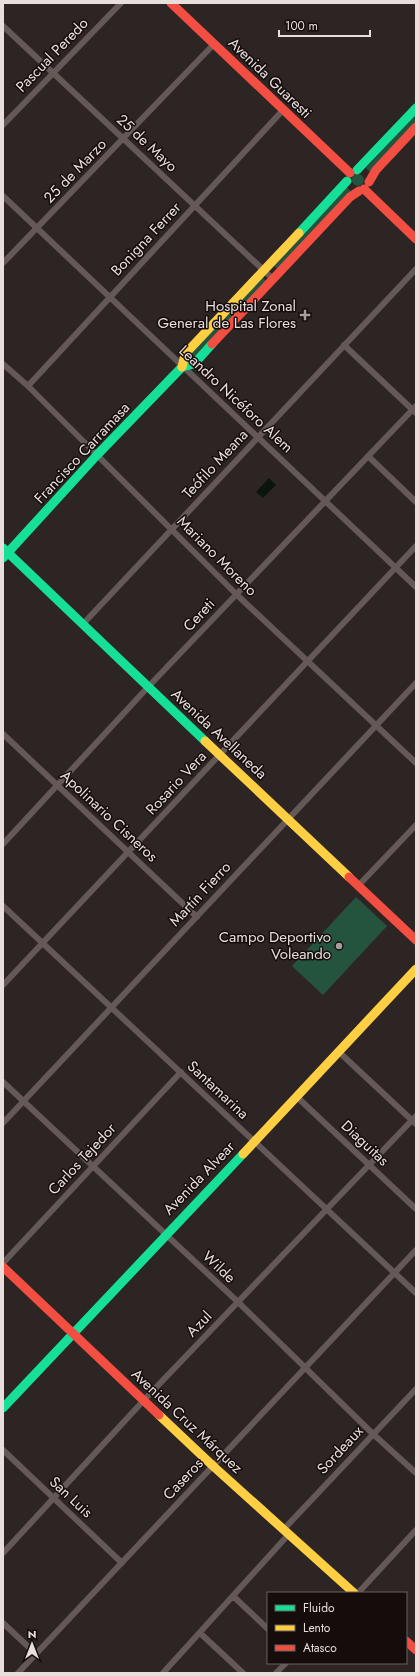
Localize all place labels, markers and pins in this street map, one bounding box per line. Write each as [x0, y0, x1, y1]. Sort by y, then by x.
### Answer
place label: Hospital Zonal General de Las Flores [158, 295, 296, 334]
marker: Hospital Zonal General de Las Flores [299, 309, 311, 321]
place label: Campo Deportivo Voleando [219, 926, 331, 965]
marker: Campo Deportivo Voleando [334, 941, 344, 951]

